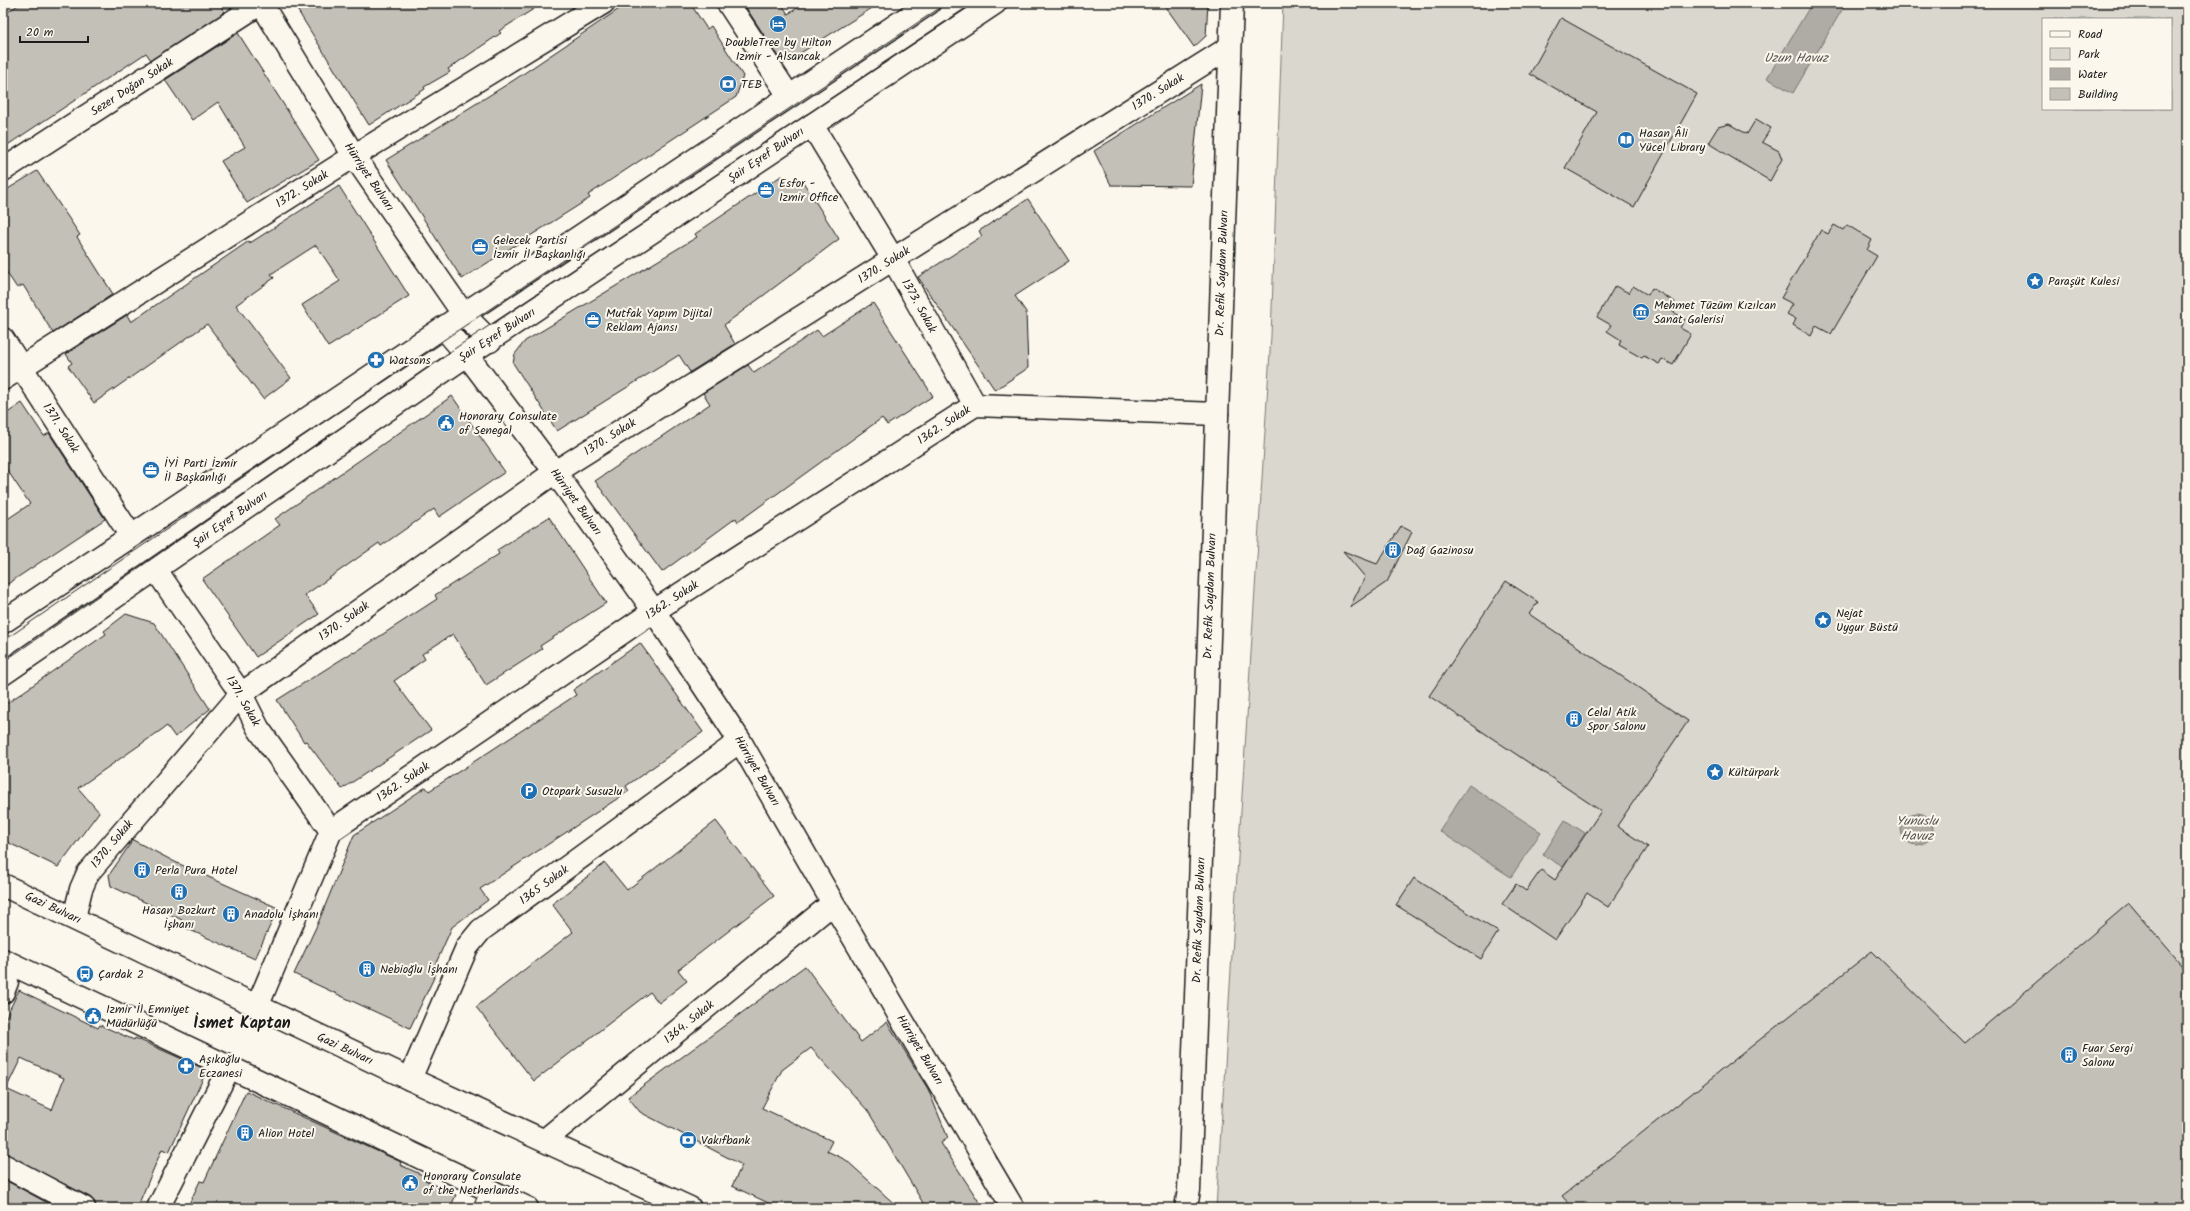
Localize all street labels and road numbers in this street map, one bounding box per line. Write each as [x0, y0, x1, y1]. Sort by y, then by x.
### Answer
street label: Sezer Doğan Sokak [87, 53, 178, 121]
street label: 1370. Sokak [1128, 68, 1188, 116]
street label: Şair Eşref Bulvarı [724, 122, 808, 188]
street label: Hürriyet Bulvarı [339, 139, 399, 215]
street label: 1372. Sokak [272, 165, 333, 213]
street label: Dr. Refik Saydam Bulvarı [1210, 210, 1234, 336]
street label: 1370. Sokak [854, 241, 914, 289]
street label: 1373. Sokak [896, 275, 942, 337]
street label: Şair Eşref Bulvarı [455, 303, 539, 367]
street label: 1371. Sokak [38, 399, 84, 457]
street label: 1362. Sokak [913, 400, 975, 449]
street label: 1370. Sokak [580, 413, 640, 461]
street label: Hürriyet Bulvarı [545, 464, 607, 540]
street label: Şair Eşref Bulvarı [188, 486, 272, 552]
street label: Dr. Refik Saydam Bulvarı [1198, 533, 1222, 659]
street label: 1362. Sokak [641, 575, 703, 624]
street label: 1370. Sokak [315, 596, 374, 646]
street label: 1371. Sokak [221, 672, 265, 730]
street label: Hürriyet Bulvarı [729, 732, 785, 810]
street label: 1362. Sokak [373, 757, 434, 807]
street label: 1370. Sokak [86, 815, 138, 873]
street label: Dr. Refik Saydam Bulvarı [1187, 857, 1211, 983]
street label: 1365 Sokak [515, 860, 573, 910]
street label: Gazi Bulvarı [22, 887, 84, 929]
street label: 1364. Sokak [660, 995, 719, 1048]
street label: Hürriyet Bulvarı [891, 1011, 949, 1089]
street label: Gazi Bulvarı [314, 1028, 376, 1070]

